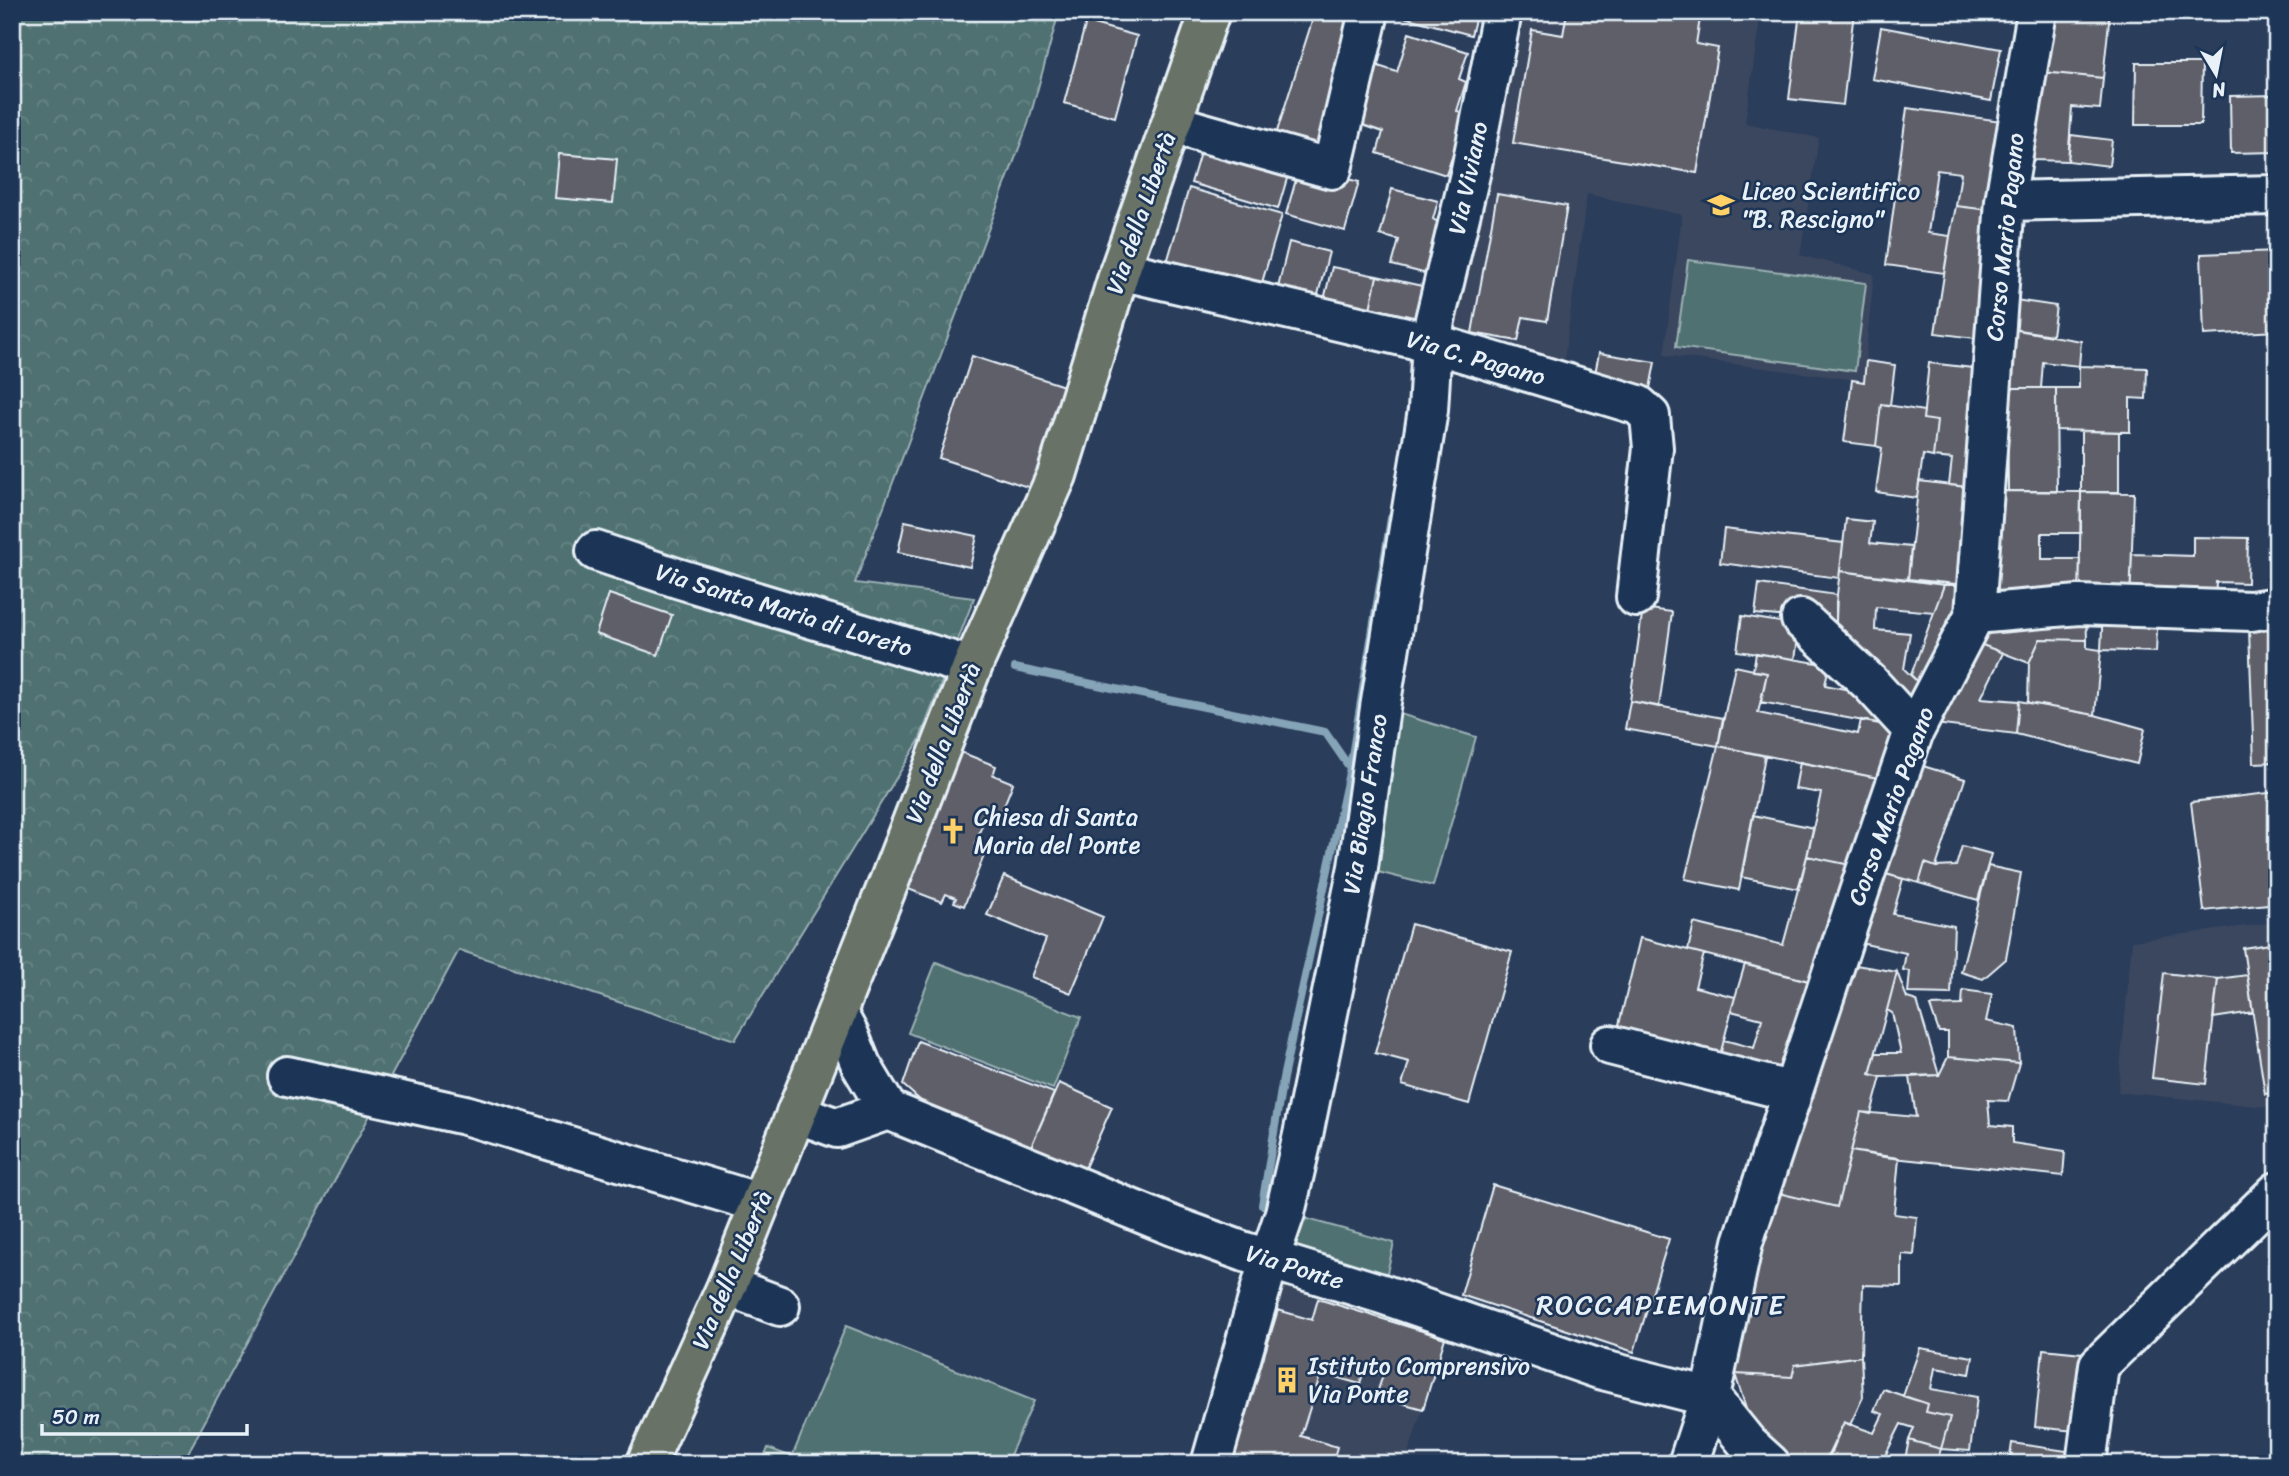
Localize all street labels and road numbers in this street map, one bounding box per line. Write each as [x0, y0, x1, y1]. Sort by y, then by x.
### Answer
street label: Via Viviano [1436, 117, 1500, 238]
street label: Via della Libertà [1094, 126, 1188, 300]
street label: Corso Mario Pagano [1973, 131, 2037, 343]
street label: Via C. Pagano [1402, 318, 1550, 398]
street label: Via Santa Maria di Loreto [650, 551, 918, 669]
street label: Via della Libertà [893, 656, 993, 830]
street label: Corso Mario Pagano [1836, 701, 1946, 911]
street label: Via Biagio Franco [1330, 711, 1400, 897]
street label: Via della Libertà [680, 1184, 784, 1356]
street label: Via Ponte [1241, 1232, 1349, 1302]

